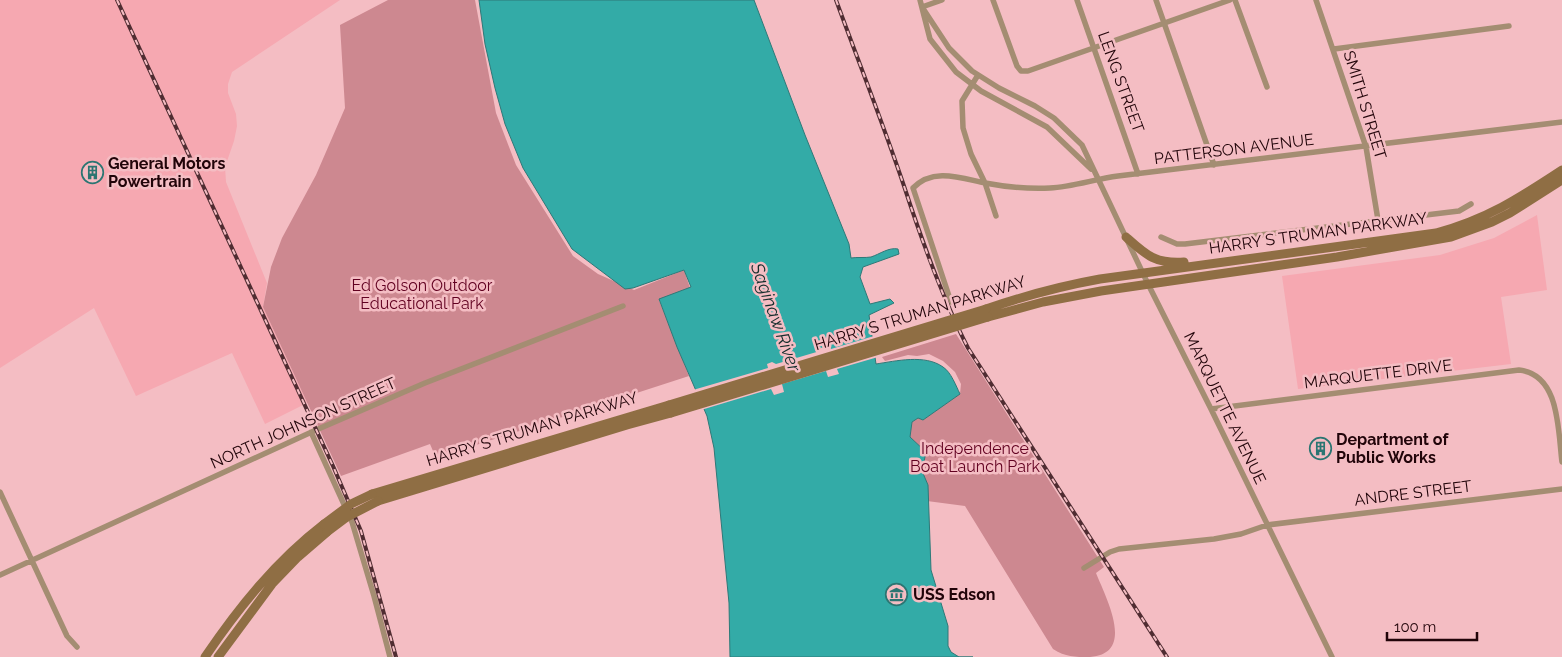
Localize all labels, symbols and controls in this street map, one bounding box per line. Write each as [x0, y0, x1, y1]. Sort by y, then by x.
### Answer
street label: LENG STREET [1094, 29, 1148, 135]
street label: SMITH STREET [1339, 48, 1391, 162]
street label: PATTERSON AVENUE [1153, 130, 1315, 168]
place label: General Motors Powertrain [108, 154, 225, 191]
building icon: General Motors Powertrain [80, 160, 104, 184]
street label: HARRY S TRUMAN PARKWAY [1208, 208, 1429, 258]
water label: Saginaw River [746, 259, 806, 375]
street label: HARRY S TRUMAN PARKWAY [812, 272, 1029, 354]
park label: Ed Golson Outdoor Educational Park [352, 276, 493, 313]
street label: MARQUETTE AVENUE [1180, 329, 1270, 487]
street label: MARQUETTE DRIVE [1303, 355, 1453, 393]
street label: NORTH JOHNSON STREET [207, 373, 399, 473]
street label: HARRY S TRUMAN PARKWAY [424, 388, 641, 470]
place label: Department of Public Works [1336, 430, 1449, 467]
building icon: Department of Public Works [1308, 436, 1332, 460]
park label: Independence Boat Launch Park [910, 439, 1041, 476]
street label: ANDRE STREET [1353, 476, 1473, 510]
museum icon: USS Edson [885, 582, 909, 606]
place label: USS Edson [913, 585, 996, 604]
scale bar [1387, 610, 1477, 642]
text: 100 m [1394, 618, 1436, 636]

